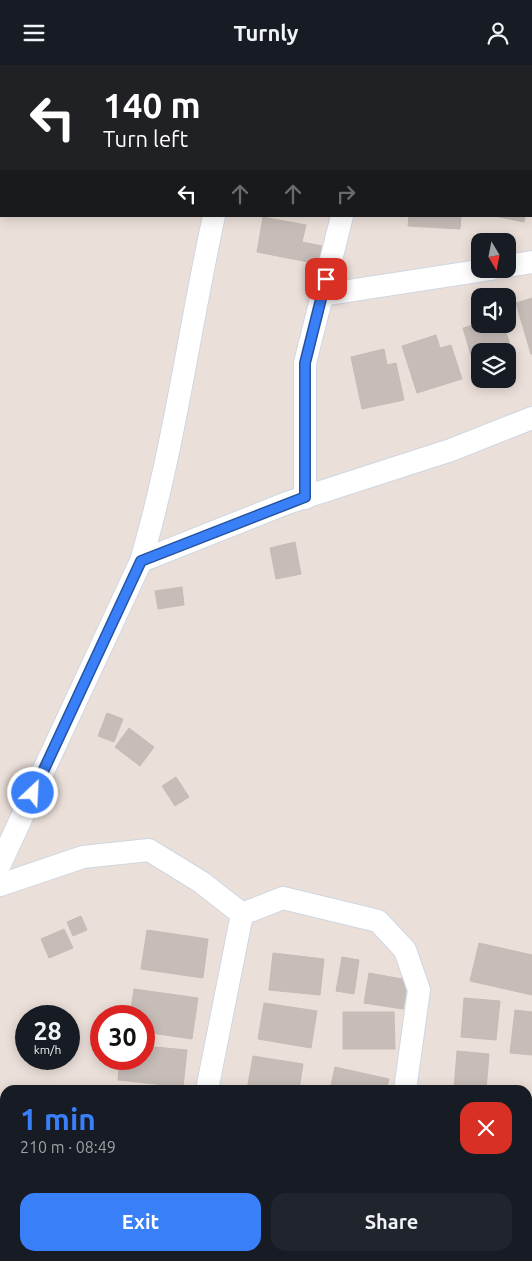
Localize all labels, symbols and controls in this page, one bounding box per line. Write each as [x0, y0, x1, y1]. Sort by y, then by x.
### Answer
icon: menu [20, 19, 48, 47]
icon: person [484, 19, 512, 47]
text: Turnly [234, 20, 298, 45]
icon: left [20, 85, 85, 150]
text: 140 m [103, 85, 201, 125]
text: Turn left [103, 126, 188, 151]
icon: left [173, 180, 201, 208]
icon: ahead [226, 180, 254, 208]
icon: ahead [279, 180, 307, 208]
icon: right [332, 180, 360, 208]
north arrow [471, 233, 516, 277]
map controls [471, 233, 516, 388]
pin [305, 258, 347, 300]
icon: arrive [312, 265, 340, 293]
button: sound [471, 288, 516, 333]
button: layers [471, 343, 516, 388]
position arrow [6, 766, 58, 818]
speed limit sign: 30 [90, 1005, 155, 1070]
text: 28 [33, 1017, 62, 1045]
text: km/h [34, 1043, 61, 1056]
text: 1 min [20, 1102, 96, 1136]
button: close [460, 1102, 512, 1154]
text: 210 m · 08:49 [20, 1138, 116, 1156]
button: Exit [20, 1193, 261, 1251]
button: Share [271, 1193, 512, 1251]

